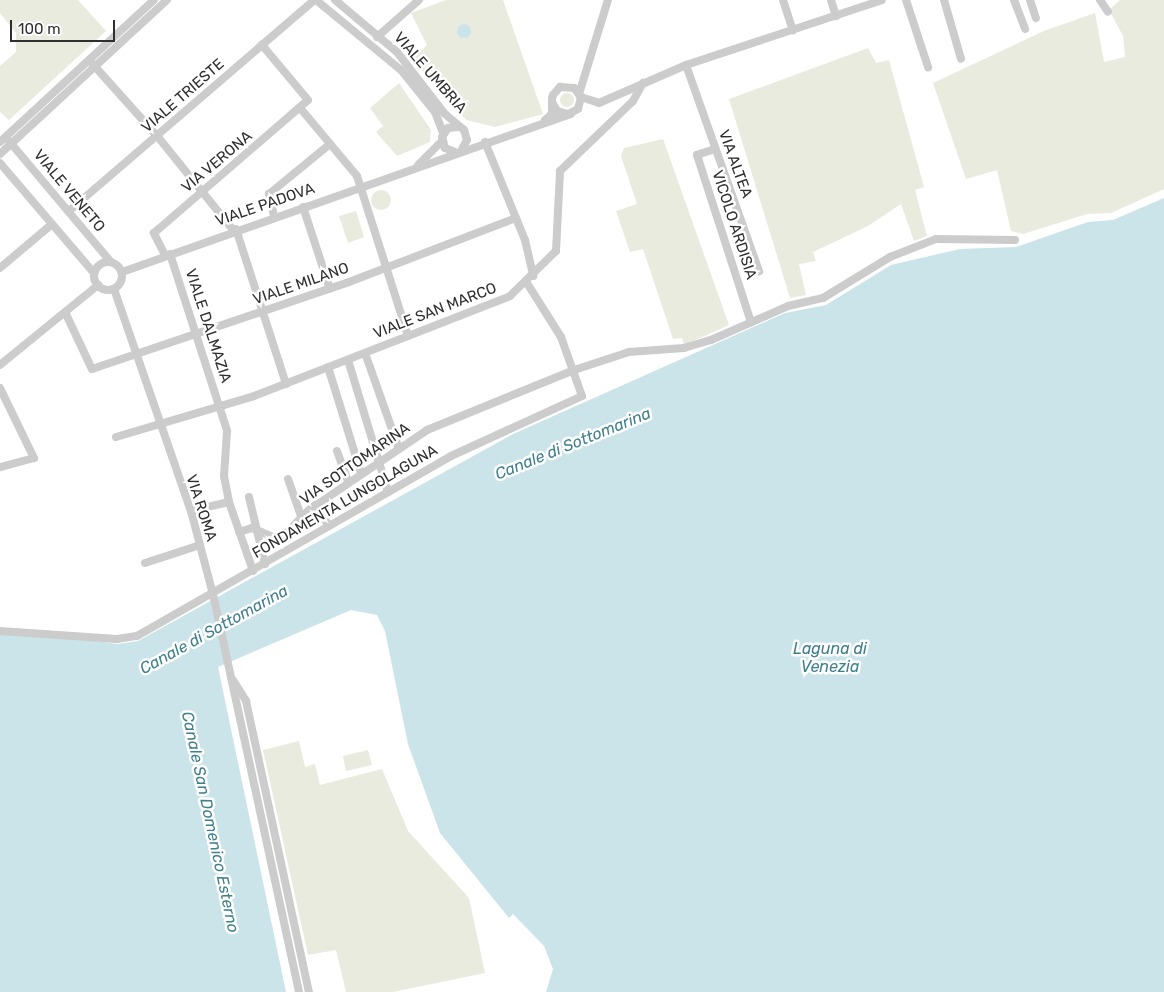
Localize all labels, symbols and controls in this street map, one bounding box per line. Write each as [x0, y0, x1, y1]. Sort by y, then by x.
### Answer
scale bar [12, 10, 118, 42]
text: 100 m [18, 20, 60, 38]
street label: VIALE UMBRIA [390, 29, 470, 117]
street label: VIALE TRIESTE [138, 55, 228, 137]
street label: VIA VERONA [178, 127, 256, 197]
street label: VIA ALTEA [714, 127, 756, 201]
street label: VIALE VENETO [29, 146, 109, 236]
street label: VICOLO ARDISIA [708, 168, 760, 282]
street label: VIALE PADOVA [213, 180, 317, 230]
street label: VIALE MILANO [251, 259, 351, 309]
street label: VIALE DALMAZIA [181, 267, 235, 385]
street label: VIALE SAN MARCO [371, 279, 499, 343]
water label: Canale di Sottomarina [492, 404, 654, 484]
street label: VIA SOTTOMARINA [296, 419, 414, 509]
street label: FONDAMENTA LUNGOLAGUNA [249, 441, 441, 563]
street label: VIA ROMA [182, 472, 220, 544]
water label: Canale di Sottomarina [137, 581, 291, 679]
water label: Laguna di Venezia [793, 639, 867, 677]
water label: Canale San Domenico Esterno [177, 710, 243, 934]

